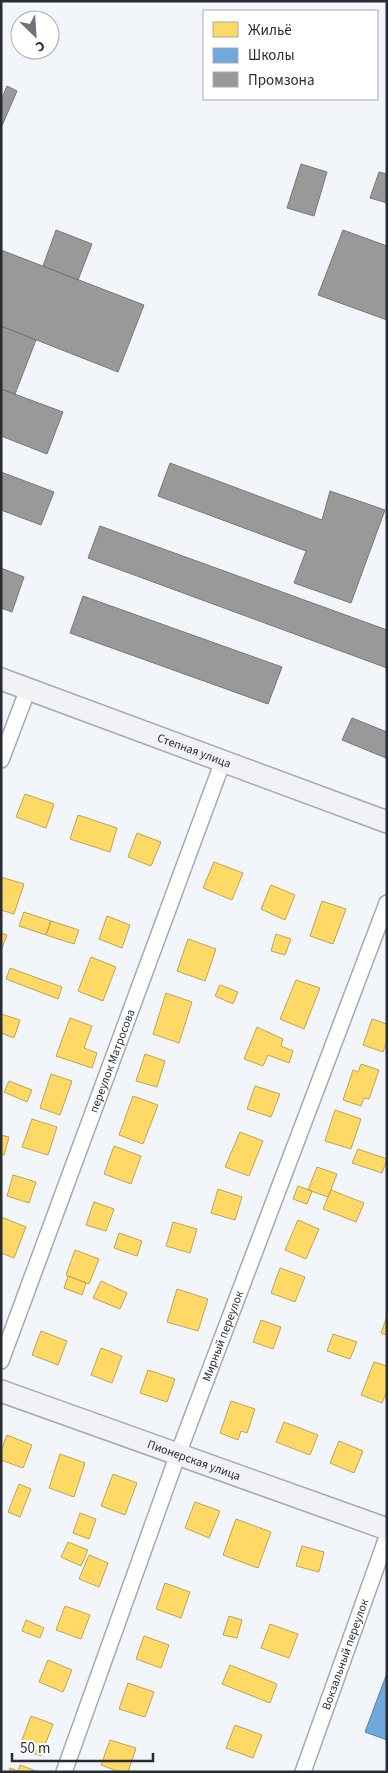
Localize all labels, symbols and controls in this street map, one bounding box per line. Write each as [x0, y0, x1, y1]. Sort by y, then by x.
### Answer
north arrow [10, 10, 60, 60]
legend [203, 10, 378, 100]
text: Жильё [248, 20, 292, 41]
text: С [32, 35, 48, 57]
text: Школы [248, 45, 295, 66]
text: Промзона [248, 70, 315, 91]
street label: Степная улица [155, 729, 233, 772]
street label: переулок Матросова [85, 1007, 139, 1115]
street label: Мирный переулок [198, 1288, 248, 1384]
street label: Пионерская улица [145, 1436, 243, 1484]
street label: Вокзальный переулок [317, 1596, 373, 1712]
scale bar [12, 1730, 154, 1762]
text: 50 m [20, 1738, 50, 1759]

